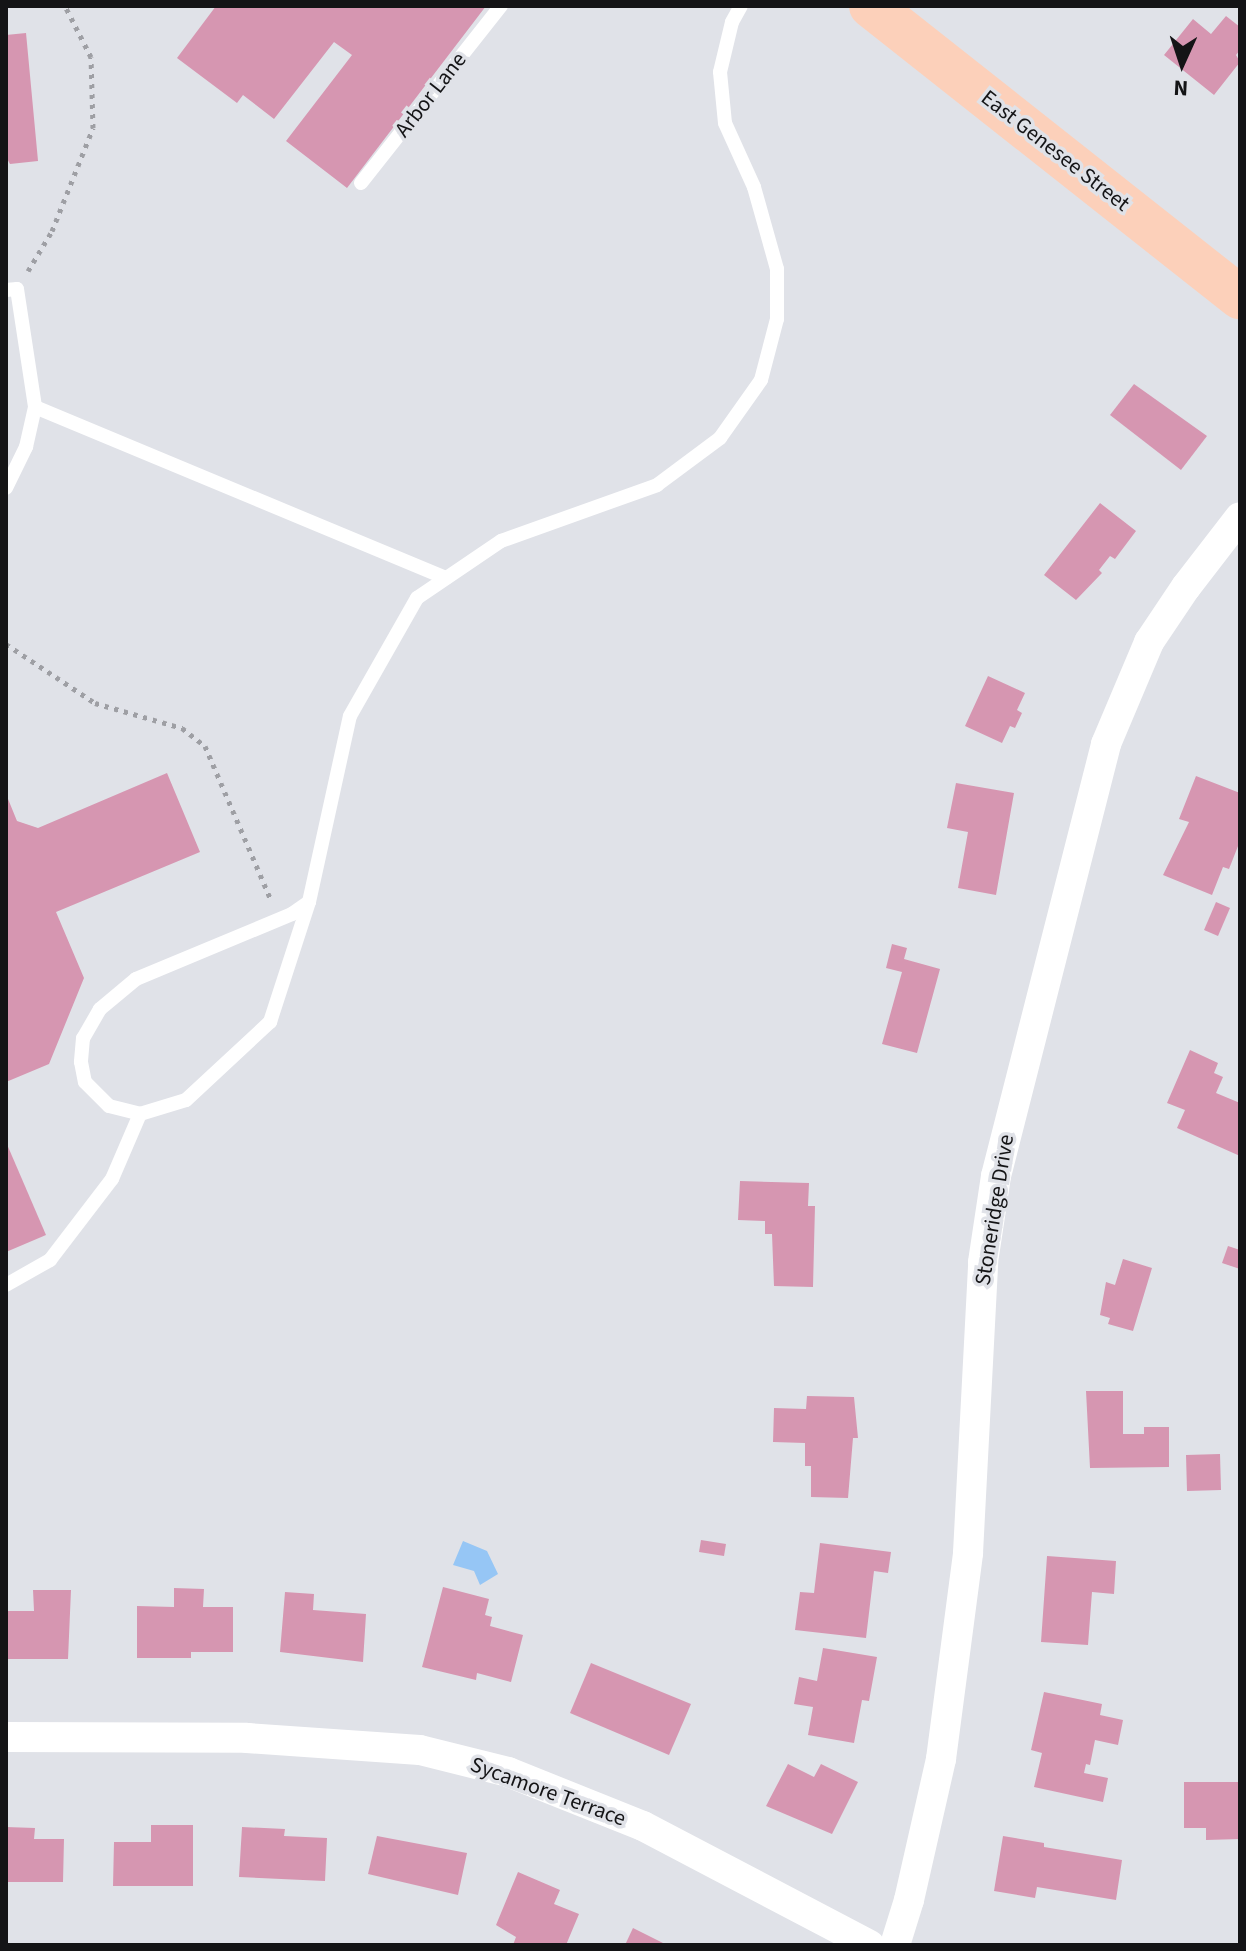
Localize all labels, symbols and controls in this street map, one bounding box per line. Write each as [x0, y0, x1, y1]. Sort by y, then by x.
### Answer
north arrow [1142, 24, 1222, 104]
street label: Arbor Lane [390, 47, 472, 143]
text: N [1173, 72, 1189, 104]
street label: East Genesee Street [975, 85, 1135, 217]
street label: Stoneridge Drive [970, 1133, 1020, 1287]
street label: Sycamore Terrace [467, 1752, 629, 1832]

